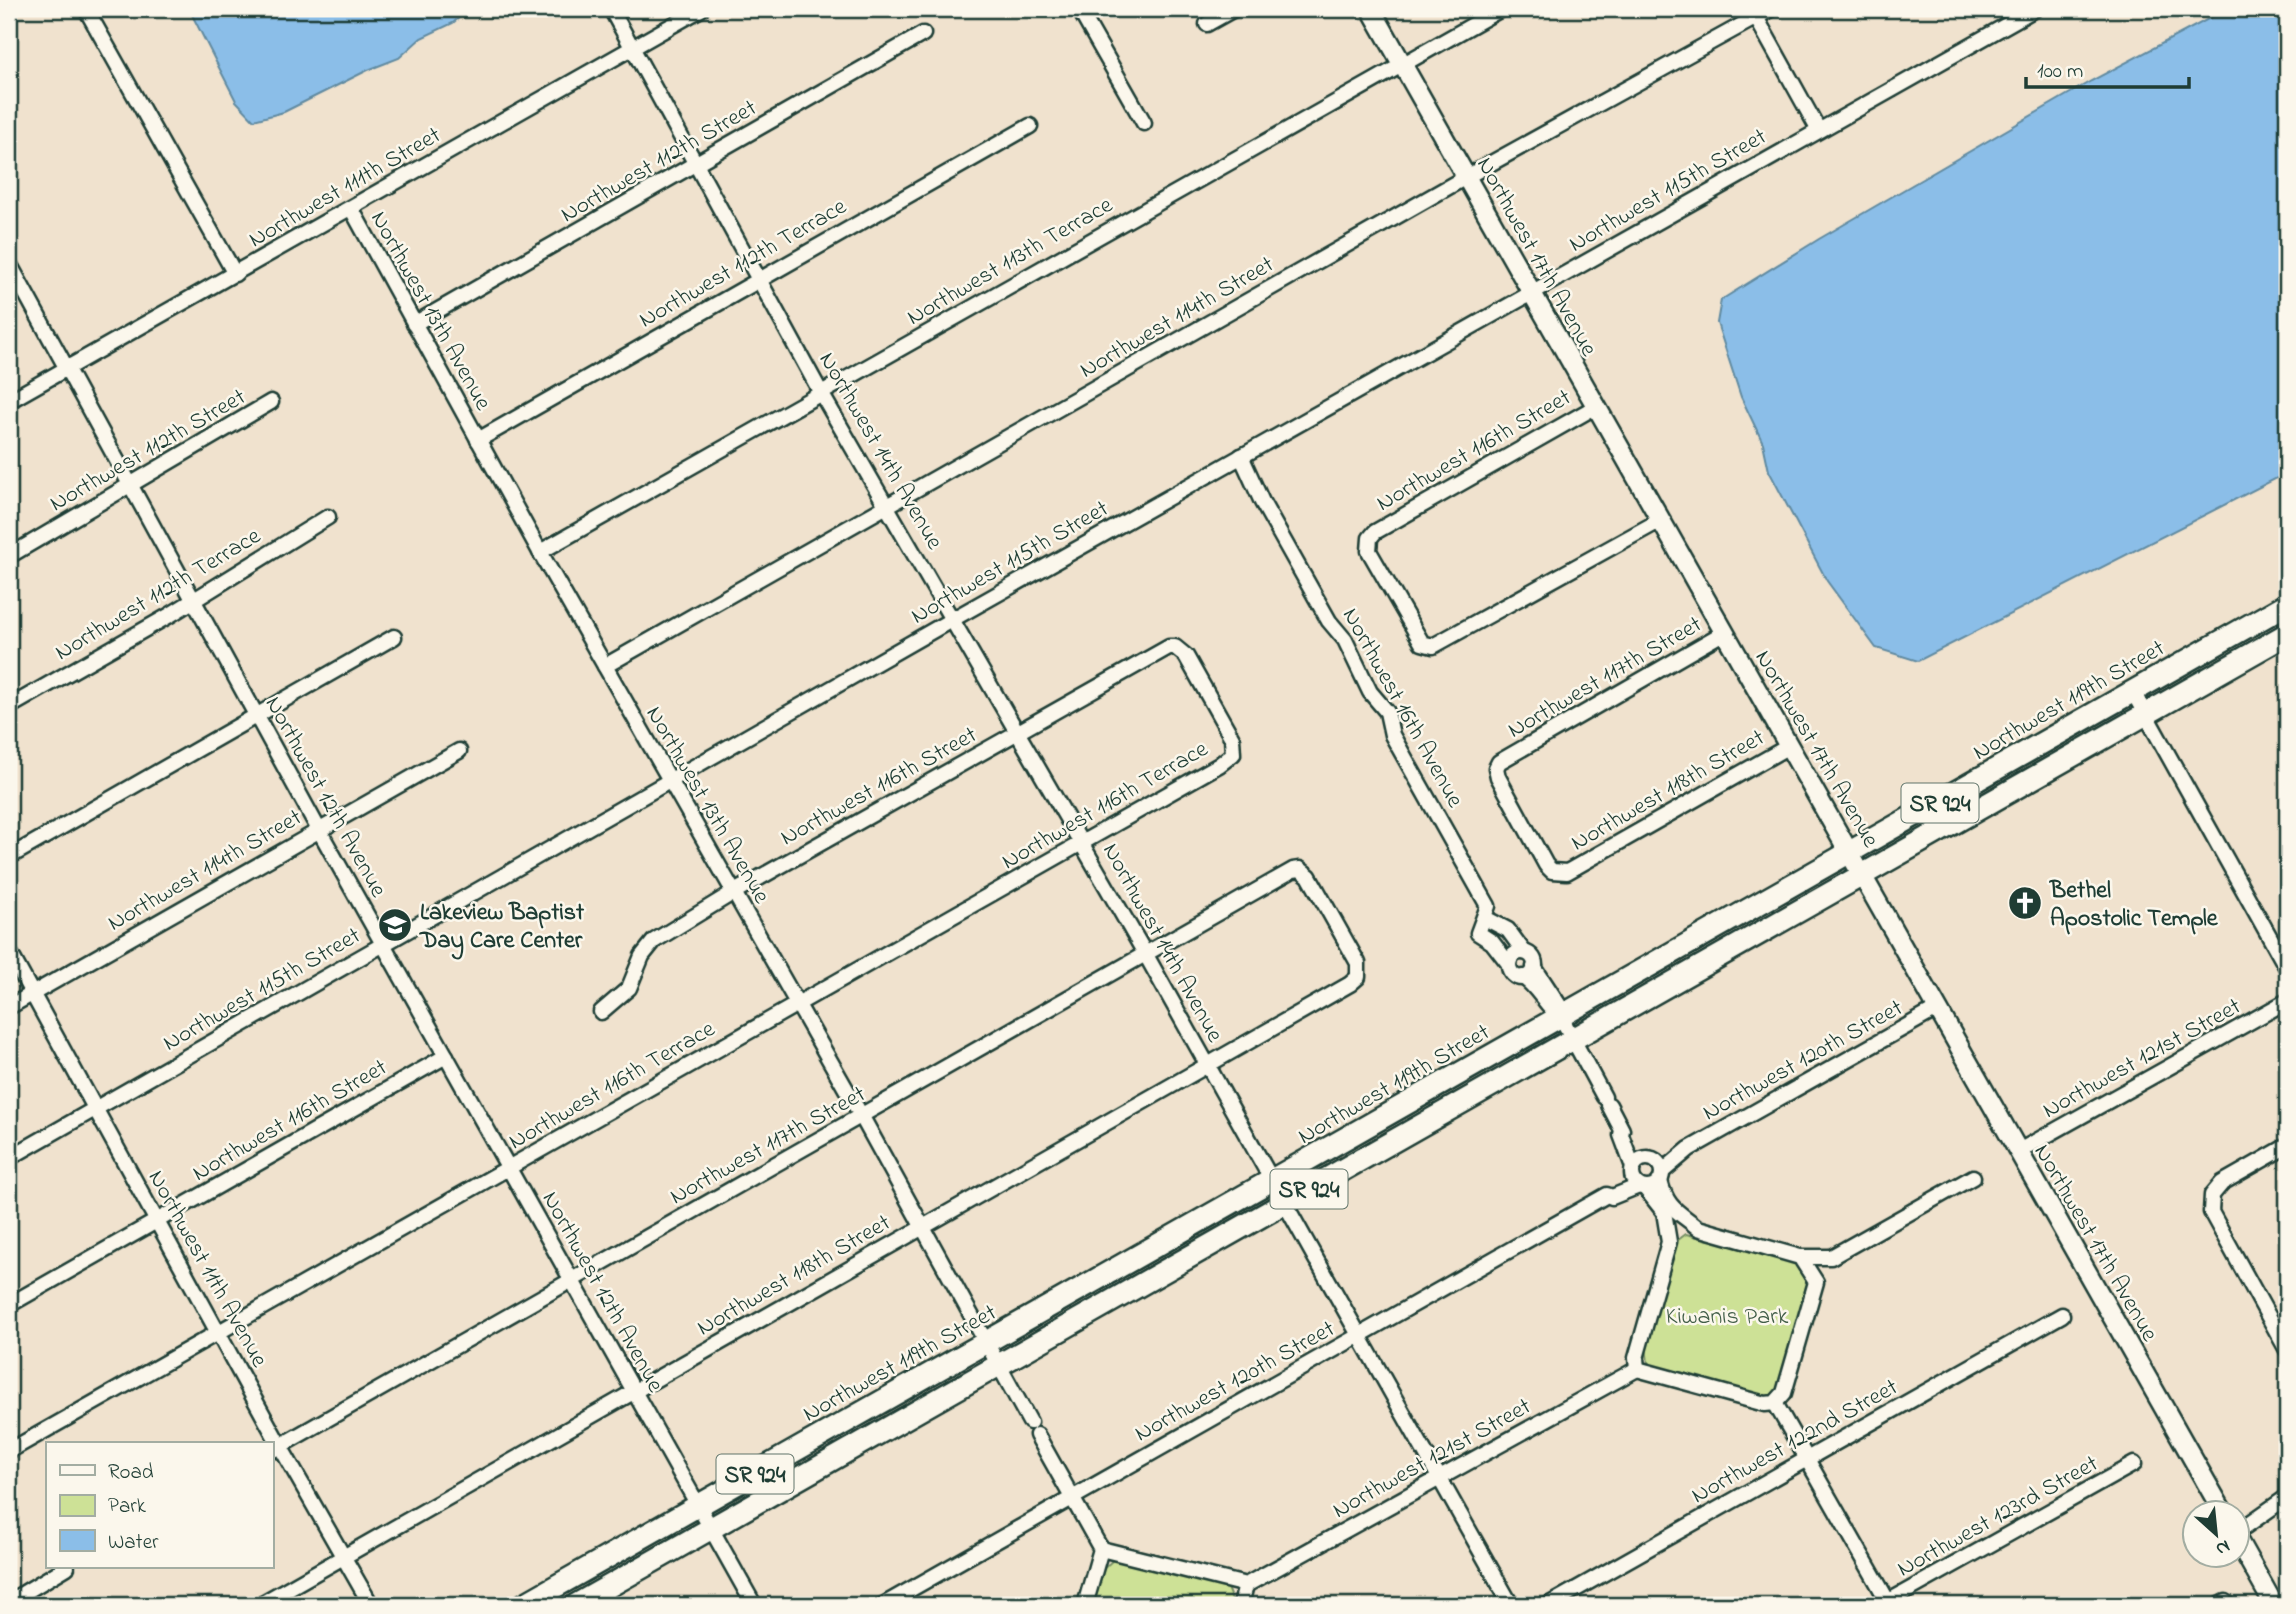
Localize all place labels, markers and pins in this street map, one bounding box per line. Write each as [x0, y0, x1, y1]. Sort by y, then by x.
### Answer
place label: Bethel Apostolic Temple [2049, 874, 2219, 937]
church icon: Bethel Apostolic Temple [2006, 884, 2044, 922]
place label: Lakeview Baptist Day Care Center [419, 896, 585, 960]
school or university icon: Lakeview Baptist Day Care Center [376, 906, 414, 944]

